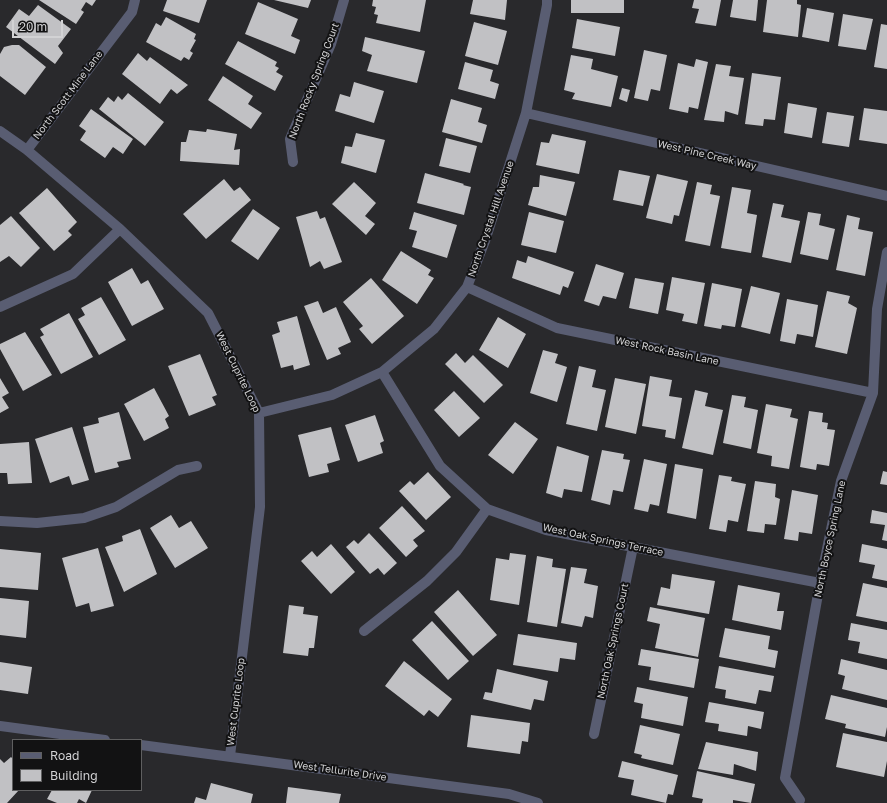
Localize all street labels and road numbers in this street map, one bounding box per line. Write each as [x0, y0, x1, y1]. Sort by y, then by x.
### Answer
street label: North Rocky Spring Court [286, 21, 342, 141]
street label: North Scott Mine Lane [31, 48, 105, 142]
street label: West Pine Creek Way [656, 138, 758, 172]
street label: North Crystal Hill Avenue [465, 159, 517, 279]
street label: West Cuprite Loop [213, 330, 263, 414]
street label: West Rock Basin Lane [614, 334, 720, 368]
street label: North Boyce Spring Lane [812, 479, 848, 599]
street label: West Oak Springs Terrace [542, 521, 664, 559]
street label: North Oak Springs Court [595, 582, 631, 700]
street label: West Cuprite Loop [225, 657, 247, 747]
street label: West Tellurite Drive [293, 759, 387, 783]

